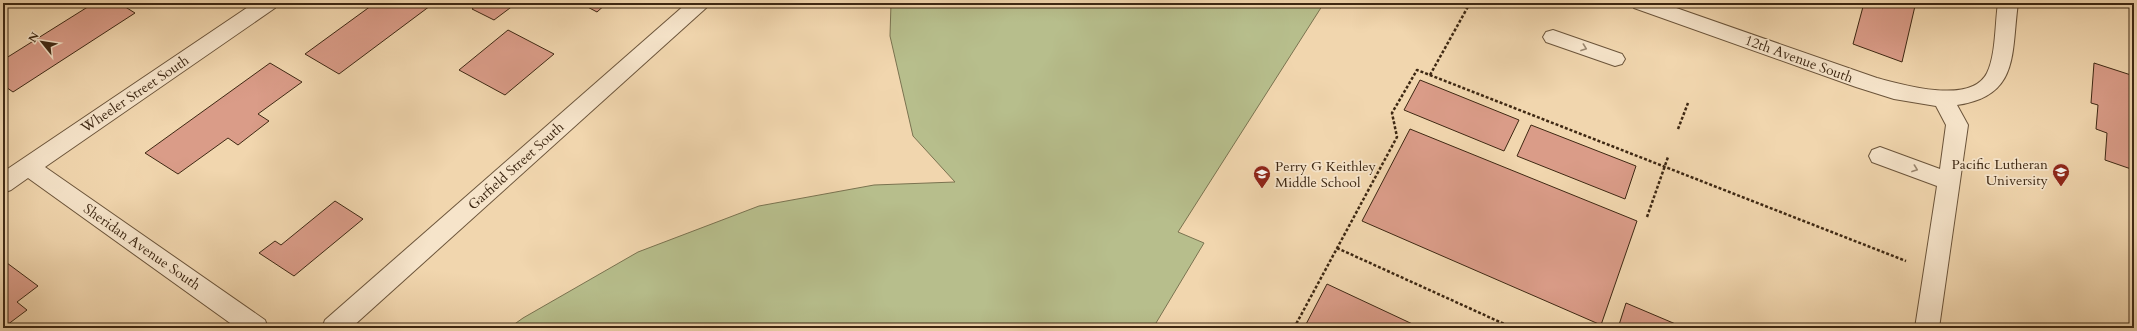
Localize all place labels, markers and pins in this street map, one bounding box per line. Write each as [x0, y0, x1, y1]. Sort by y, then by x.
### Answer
place label: Pacific Lutheran University [1952, 155, 2049, 190]
place label: Perry G Keithley Middle School [1275, 157, 1377, 192]
school or university icon: Pacific Lutheran University [2051, 162, 2071, 187]
school or university icon: Perry G Keithley Middle School [1252, 164, 1272, 189]

